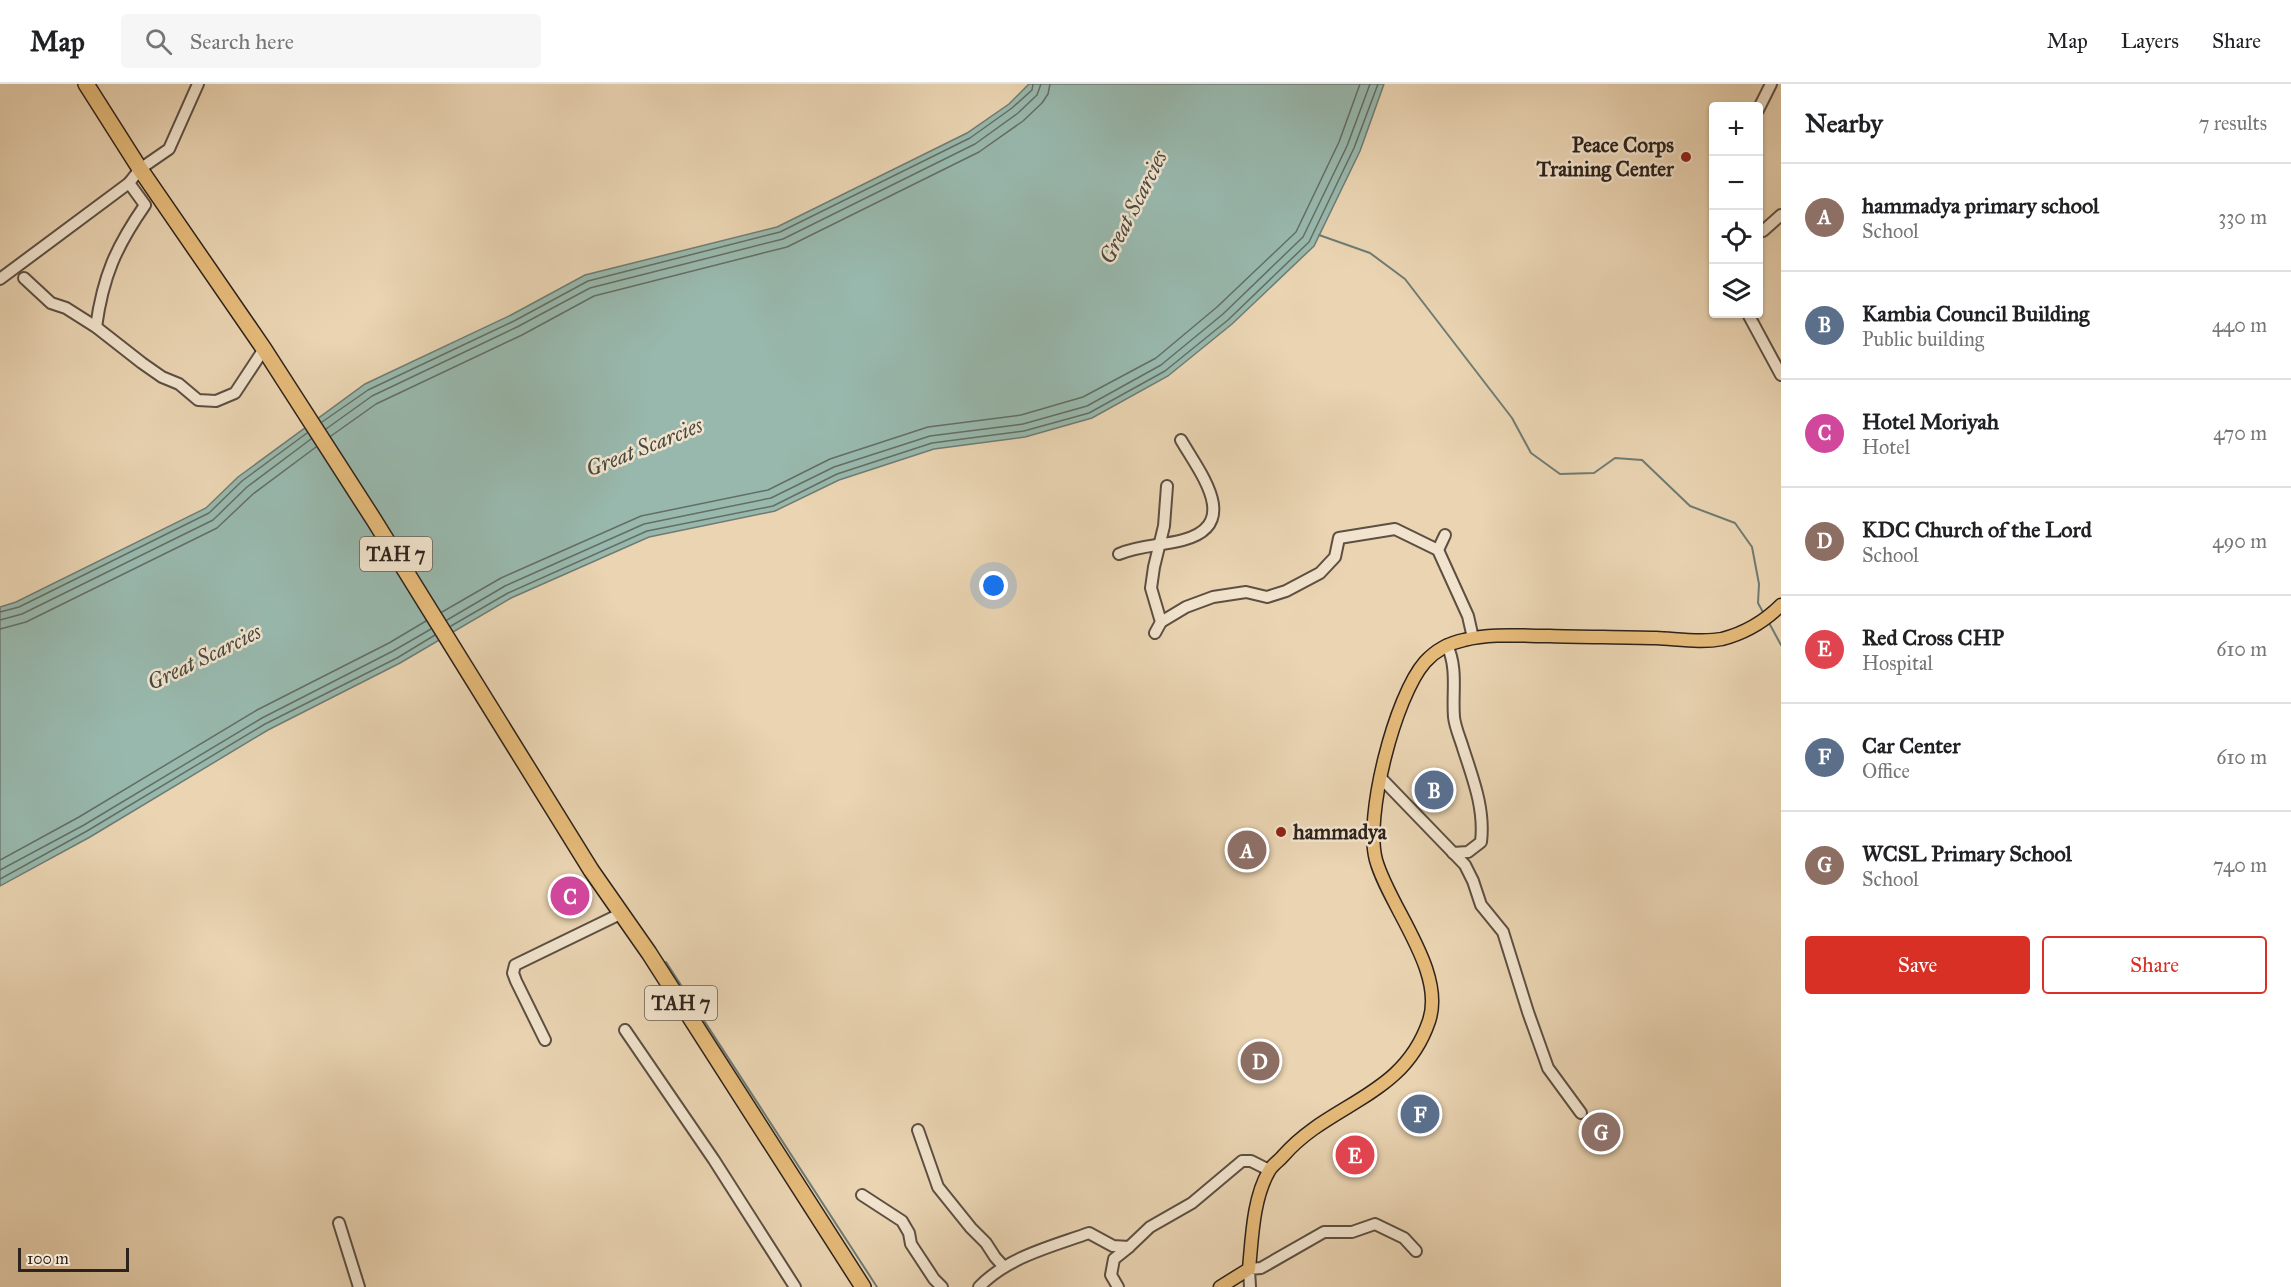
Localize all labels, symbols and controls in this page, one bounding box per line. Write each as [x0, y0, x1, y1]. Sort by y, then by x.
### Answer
search box [121, 14, 541, 68]
text: Map [30, 24, 85, 59]
icon: search [142, 25, 175, 58]
text: Search here [190, 28, 294, 55]
text: Map [2047, 28, 2088, 54]
text: Layers [2121, 28, 2179, 54]
text: Share [2212, 28, 2261, 54]
map controls [1709, 102, 1763, 318]
button: + [1709, 102, 1763, 156]
text: Nearby [1805, 107, 1883, 139]
text: 7 results [2199, 111, 2267, 135]
place label: Peace Corps Training Center [1535, 132, 1675, 182]
water label: Great Scarcies [1093, 145, 1173, 268]
marker: Peace Corps Training Center [1679, 150, 1693, 164]
button: − [1709, 156, 1763, 210]
text: hammadya primary school [1862, 192, 2099, 219]
text: A [1818, 205, 1831, 229]
text: 330 m [2218, 205, 2267, 229]
button: locate [1709, 210, 1763, 264]
text: School [1862, 219, 1919, 243]
button: layers [1709, 264, 1763, 318]
text: Kambia Council Building [1862, 300, 2089, 327]
text: B [1818, 313, 1831, 337]
text: 440 m [2212, 313, 2267, 337]
text: Public building [1862, 327, 1984, 351]
text: Hotel Moriyah [1862, 408, 1999, 435]
water label: Great Scarcies [582, 411, 707, 483]
text: C [1818, 421, 1831, 445]
text: 470 m [2213, 421, 2267, 445]
text: Hotel [1862, 435, 1910, 459]
text: KDC Church of the Lord [1862, 516, 2092, 543]
text: D [1817, 529, 1832, 553]
text: 490 m [2212, 529, 2267, 553]
road number: TAH 7 [360, 537, 432, 571]
text: School [1862, 543, 1919, 567]
your location [979, 571, 1008, 600]
water label: Great Scarcies [143, 618, 266, 696]
text: Red Cross CHP [1862, 624, 2004, 651]
text: E [1817, 637, 1832, 661]
text: 610 m [2216, 637, 2267, 661]
text: Hospital [1862, 651, 1933, 675]
text: Car Center [1862, 732, 1960, 759]
text: F [1818, 745, 1831, 769]
text: 610 m [2216, 745, 2267, 769]
text: Office [1862, 759, 1910, 783]
pin: B [1414, 768, 1454, 812]
place label: hammadya [1292, 819, 1388, 845]
marker: hammadya [1274, 825, 1288, 839]
pin: A [1228, 828, 1266, 873]
text: WCSL Primary School [1862, 840, 2072, 867]
text: G [1817, 853, 1832, 877]
text: 740 m [2213, 853, 2267, 877]
text: School [1862, 867, 1919, 891]
pin: C [550, 874, 590, 918]
button: Save [1805, 936, 2030, 994]
button: Share [2042, 936, 2267, 994]
road number: TAH 7 [645, 986, 717, 1020]
pin: D [1240, 1038, 1280, 1084]
pin: F [1400, 1092, 1440, 1136]
pin: G [1582, 1110, 1620, 1154]
pin: E [1336, 1132, 1374, 1178]
scale bar [18, 1245, 129, 1272]
text: 100 m [27, 1249, 69, 1268]

